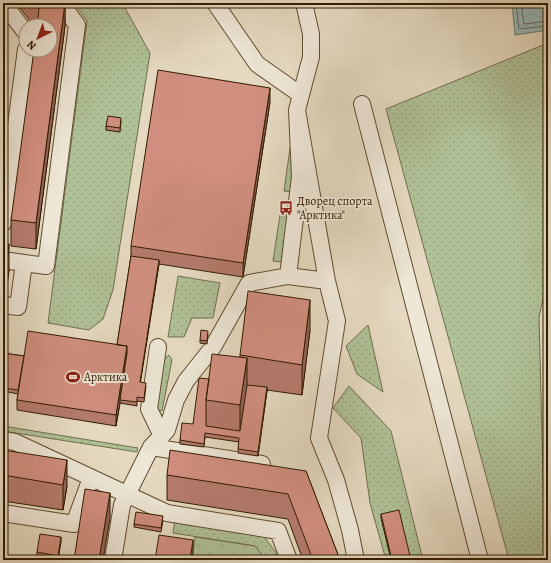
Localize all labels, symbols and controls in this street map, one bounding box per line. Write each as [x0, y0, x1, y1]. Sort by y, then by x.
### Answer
north arrow [18, 18, 58, 58]
text: N [24, 37, 40, 53]
place label: Дворец спорта "Арктика" [297, 193, 373, 223]
bus stop icon: Дворец спорта "Арктика" [278, 200, 294, 216]
sports icon: Арктика [65, 369, 81, 385]
place label: Арктика [83, 369, 128, 385]

